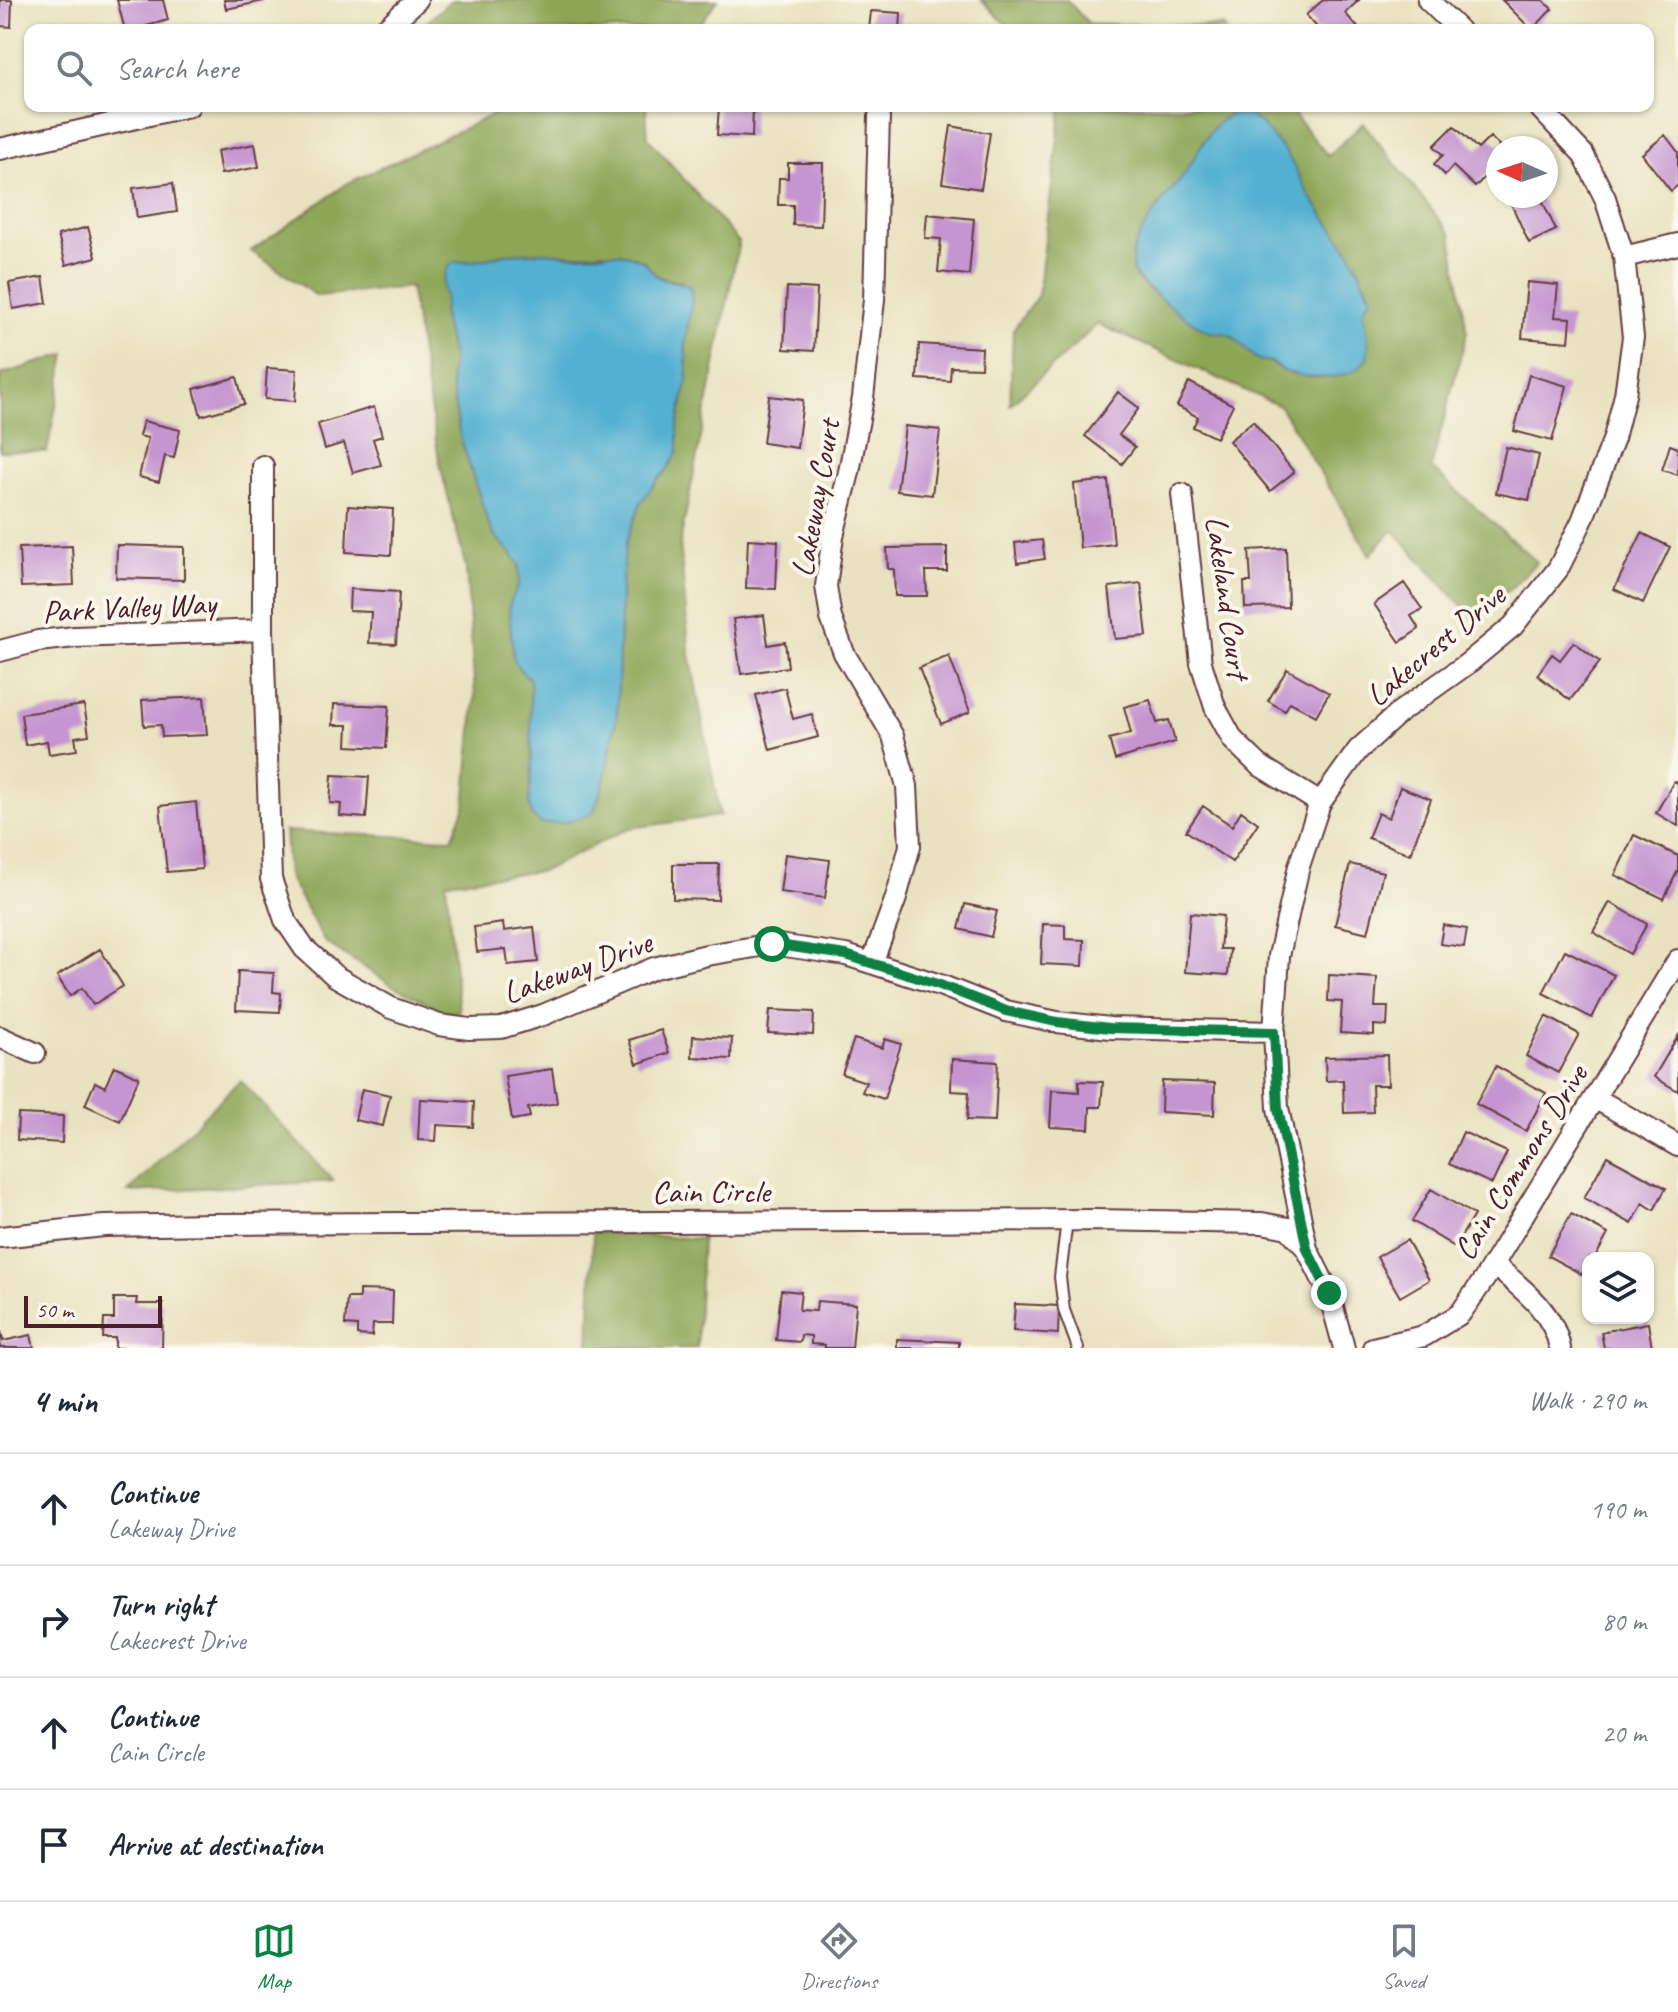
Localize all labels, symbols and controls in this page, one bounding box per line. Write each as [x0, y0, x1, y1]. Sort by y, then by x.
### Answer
search box [24, 24, 1654, 112]
icon: search [52, 46, 96, 90]
text: Search here [116, 49, 238, 87]
north arrow [1486, 136, 1558, 208]
street label: Lakeway Court [782, 413, 850, 580]
street label: Lakeland Court [1196, 513, 1260, 685]
street label: Lakecrest Drive [1357, 574, 1515, 716]
street label: Park Valley Way [41, 582, 220, 633]
street label: Lakeway Drive [497, 921, 660, 1013]
route start [754, 926, 790, 962]
street label: Cain Commons Drive [1444, 1055, 1598, 1268]
street label: Cain Circle [652, 1171, 773, 1212]
map controls [1582, 1252, 1654, 1324]
button: layers [1582, 1252, 1654, 1324]
route end [1311, 1275, 1347, 1311]
scale bar [24, 1292, 162, 1328]
text: 50 m [36, 1296, 73, 1324]
text: 4 min [32, 1379, 97, 1422]
text: Walk · 290 m [1529, 1384, 1646, 1417]
text: Continue [108, 1474, 198, 1512]
icon: ahead [32, 1487, 76, 1531]
text: 190 m [1590, 1493, 1646, 1526]
text: Lakeway Drive [108, 1512, 234, 1545]
text: Turn right [108, 1586, 213, 1624]
icon: right [32, 1599, 76, 1643]
text: 80 m [1602, 1605, 1646, 1638]
text: Lakecrest Drive [108, 1624, 246, 1657]
text: Continue [108, 1698, 198, 1736]
icon: ahead [32, 1711, 76, 1755]
text: 20 m [1602, 1717, 1646, 1750]
text: Cain Circle [108, 1736, 204, 1769]
icon: arrive [32, 1823, 76, 1867]
text: Arrive at destination [108, 1826, 323, 1864]
tab: Map [252, 1919, 296, 1995]
tab: Directions [801, 1919, 877, 1995]
tab: Saved [1382, 1919, 1426, 1995]

